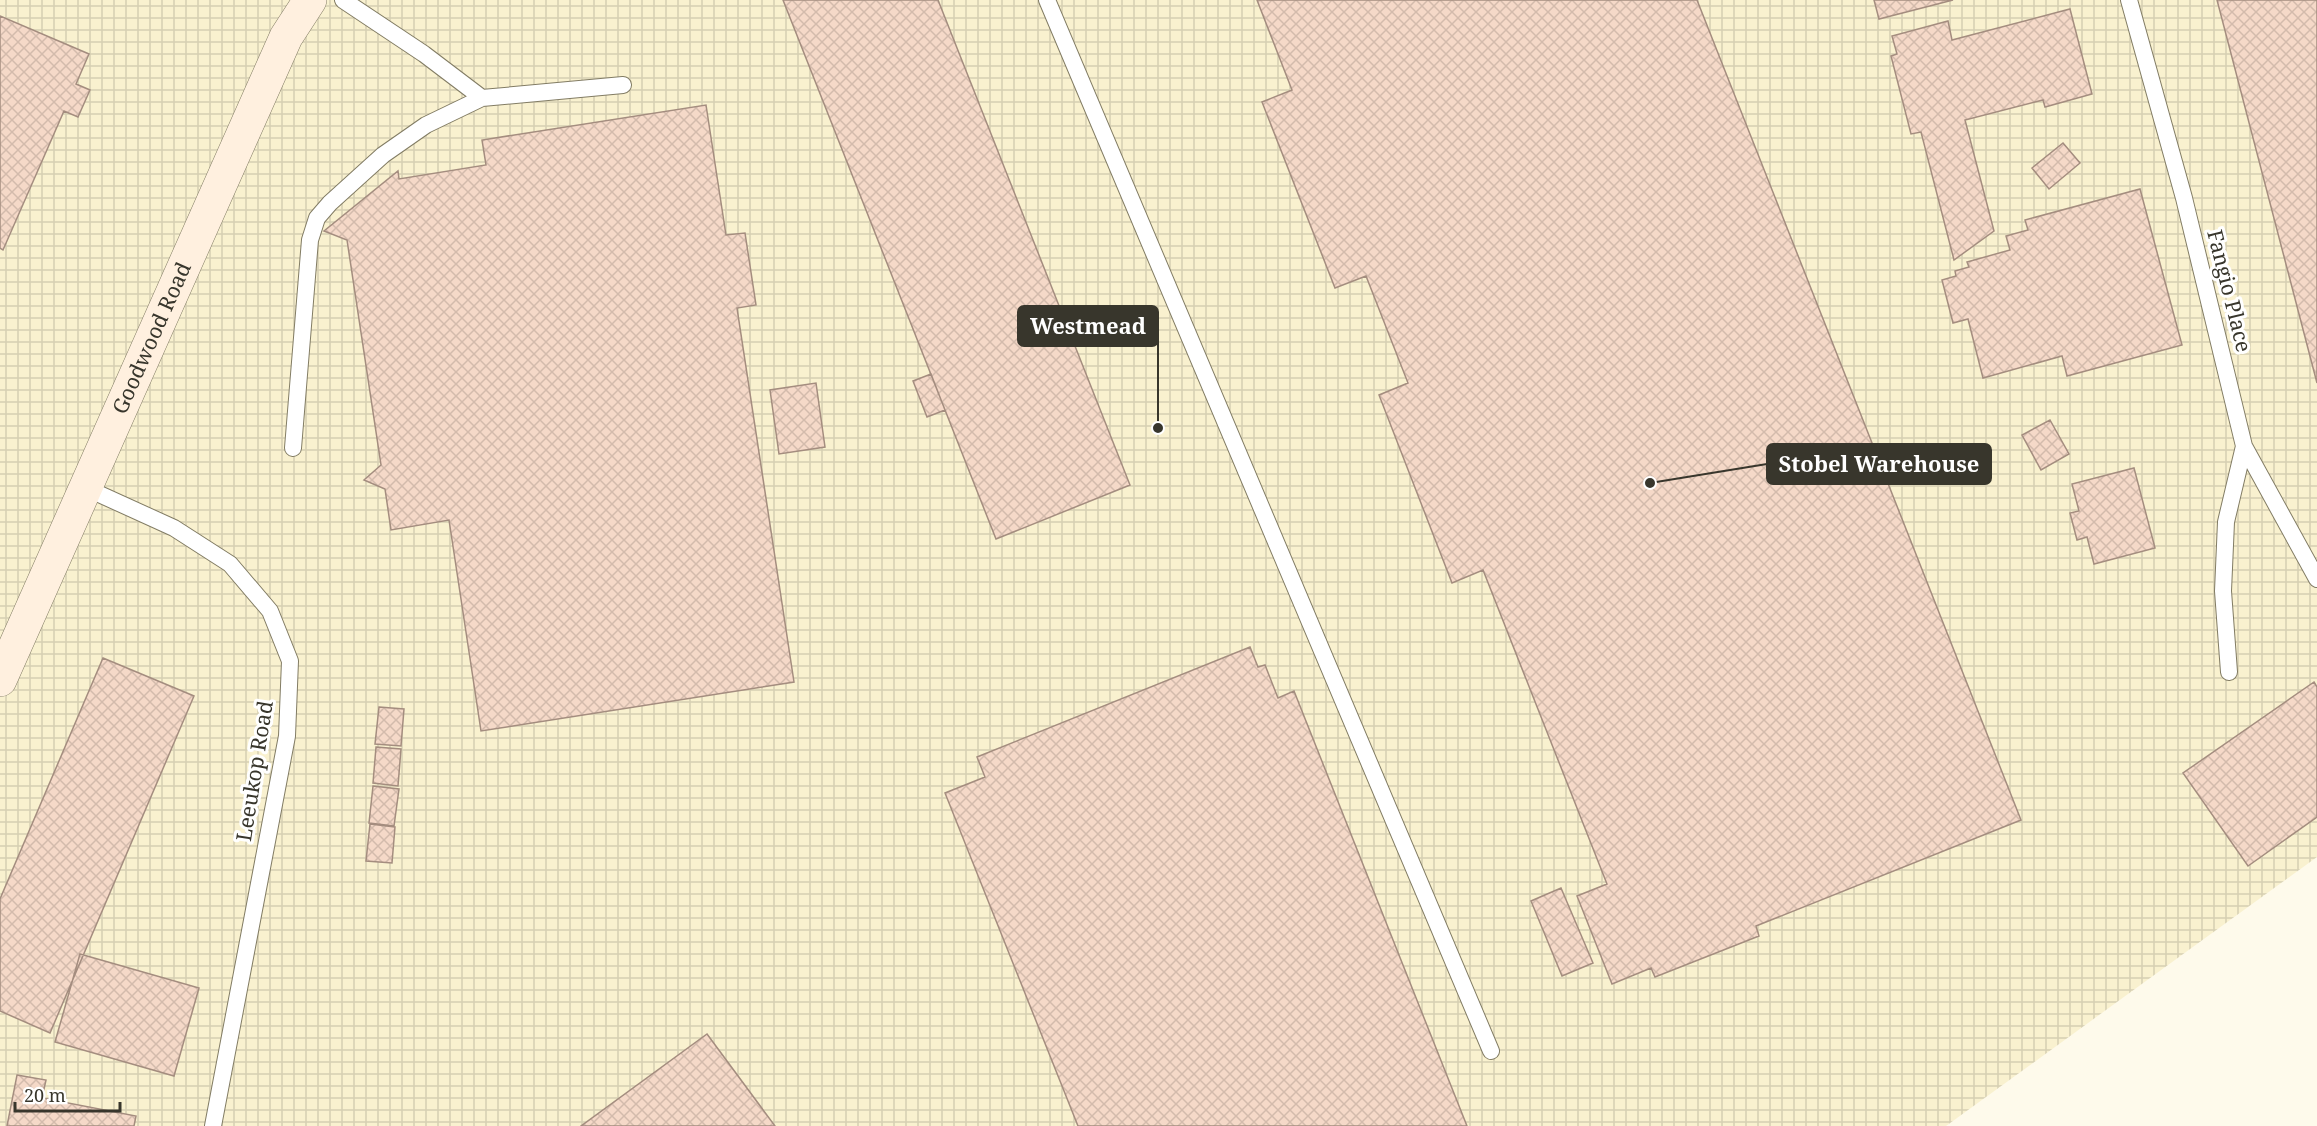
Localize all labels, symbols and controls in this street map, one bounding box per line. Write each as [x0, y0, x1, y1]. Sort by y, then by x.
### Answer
street label: Fangio Place [2201, 227, 2259, 355]
street label: Goodwood Road [105, 257, 197, 418]
callout: Westmead [1018, 306, 1158, 346]
text: Westmead [1030, 310, 1146, 340]
callout: Stobel Warehouse [1767, 444, 1991, 484]
text: Stobel Warehouse [1779, 448, 1979, 478]
street label: Leeukop Road [229, 699, 279, 843]
scale bar [15, 1075, 120, 1113]
text: 20 m [24, 1083, 66, 1107]

